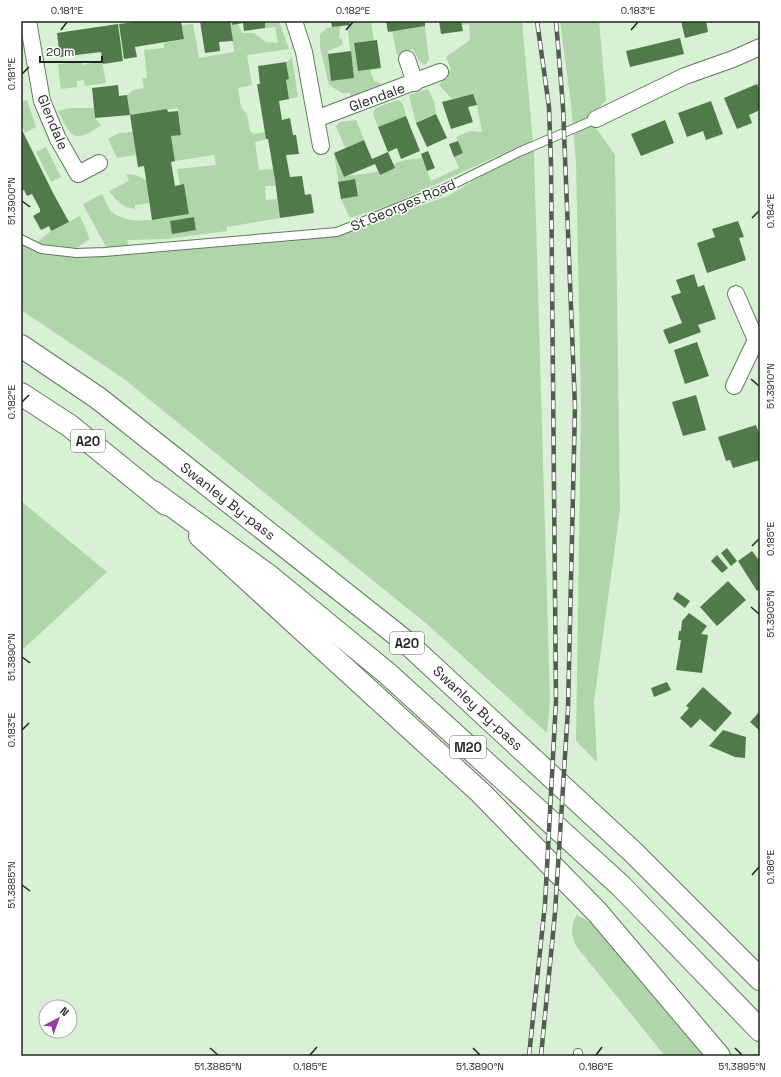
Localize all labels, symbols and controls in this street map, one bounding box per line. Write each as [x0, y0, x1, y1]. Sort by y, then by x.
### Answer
text: 0.181°E [51, 4, 84, 17]
text: 0.182°E [336, 4, 370, 17]
text: 0.183°E [621, 4, 655, 17]
scale bar [40, 38, 102, 64]
text: 20 m [46, 44, 74, 60]
text: 0.181°E [5, 57, 18, 90]
street label: Glendale [347, 79, 407, 115]
street label: Glendale [33, 92, 73, 152]
street label: St Georges Road [348, 175, 458, 235]
text: 51.3900°N [5, 177, 18, 225]
text: 0.184°E [764, 193, 777, 228]
text: 51.3910°N [764, 363, 777, 409]
text: 0.182°E [5, 385, 18, 419]
road number: A20 [71, 430, 105, 452]
street label: Swanley By-pass [177, 458, 279, 544]
text: 0.185°E [764, 522, 777, 556]
text: 51.3905°N [764, 590, 777, 638]
road number: A20 [390, 632, 424, 654]
text: 51.3890°N [5, 633, 18, 681]
street label: Swanley By-pass [429, 662, 527, 754]
text: 0.183°E [5, 713, 18, 747]
road number: M20 [450, 736, 486, 758]
text: 0.186°E [764, 849, 777, 884]
text: 51.3885°N [5, 861, 18, 909]
north arrow [38, 999, 78, 1039]
text: N [57, 1004, 72, 1019]
text: 51.3885°N [194, 1060, 242, 1073]
text: 0.185°E [293, 1060, 327, 1073]
text: 51.3890°N [456, 1060, 504, 1073]
text: 0.186°E [579, 1060, 614, 1073]
text: 51.3895°N [718, 1060, 766, 1073]

